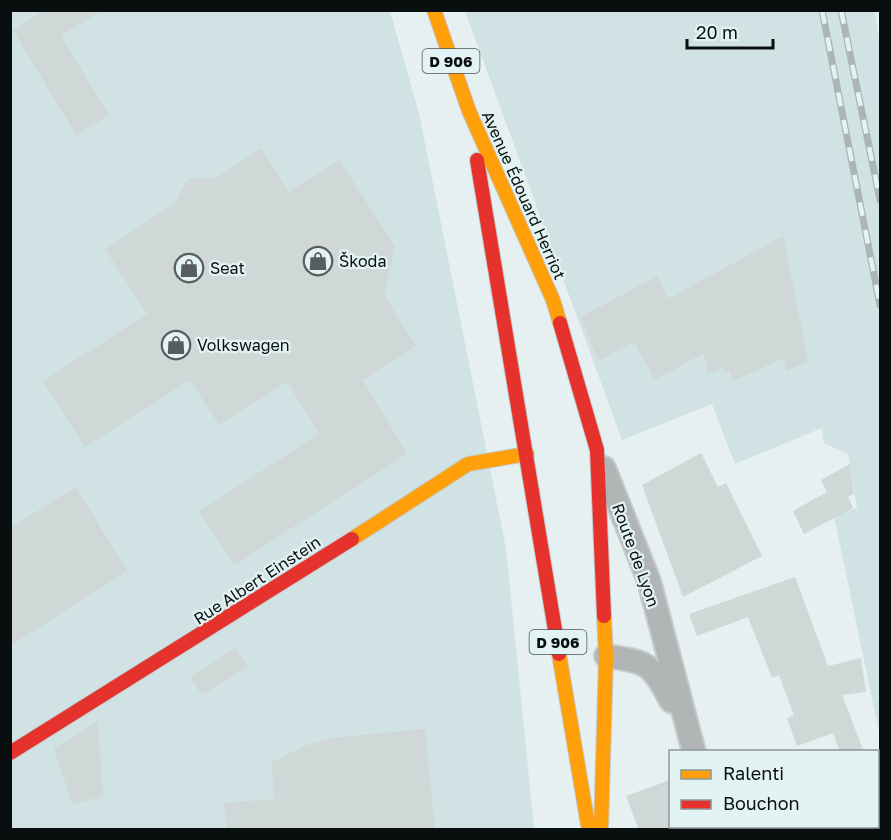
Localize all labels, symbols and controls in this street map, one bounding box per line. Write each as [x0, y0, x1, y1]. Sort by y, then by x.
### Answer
scale bar [687, 12, 772, 50]
text: 20 m [696, 21, 738, 43]
road number: D 906 [422, 49, 480, 73]
street label: Avenue Édouard Herriot [478, 108, 570, 282]
shop icon: Škoda [302, 245, 334, 277]
place label: Škoda [339, 251, 386, 271]
shop icon: Seat [173, 252, 205, 284]
place label: Seat [210, 258, 245, 278]
shop icon: Volkswagen [160, 329, 192, 361]
place label: Volkswagen [197, 335, 290, 355]
street label: Route de Lyon [608, 500, 664, 610]
street label: Rue Albert Einstein [190, 532, 324, 628]
road number: D 906 [530, 630, 586, 654]
legend [669, 750, 879, 828]
text: Ralenti [723, 762, 784, 784]
text: Bouchon [723, 792, 800, 814]

